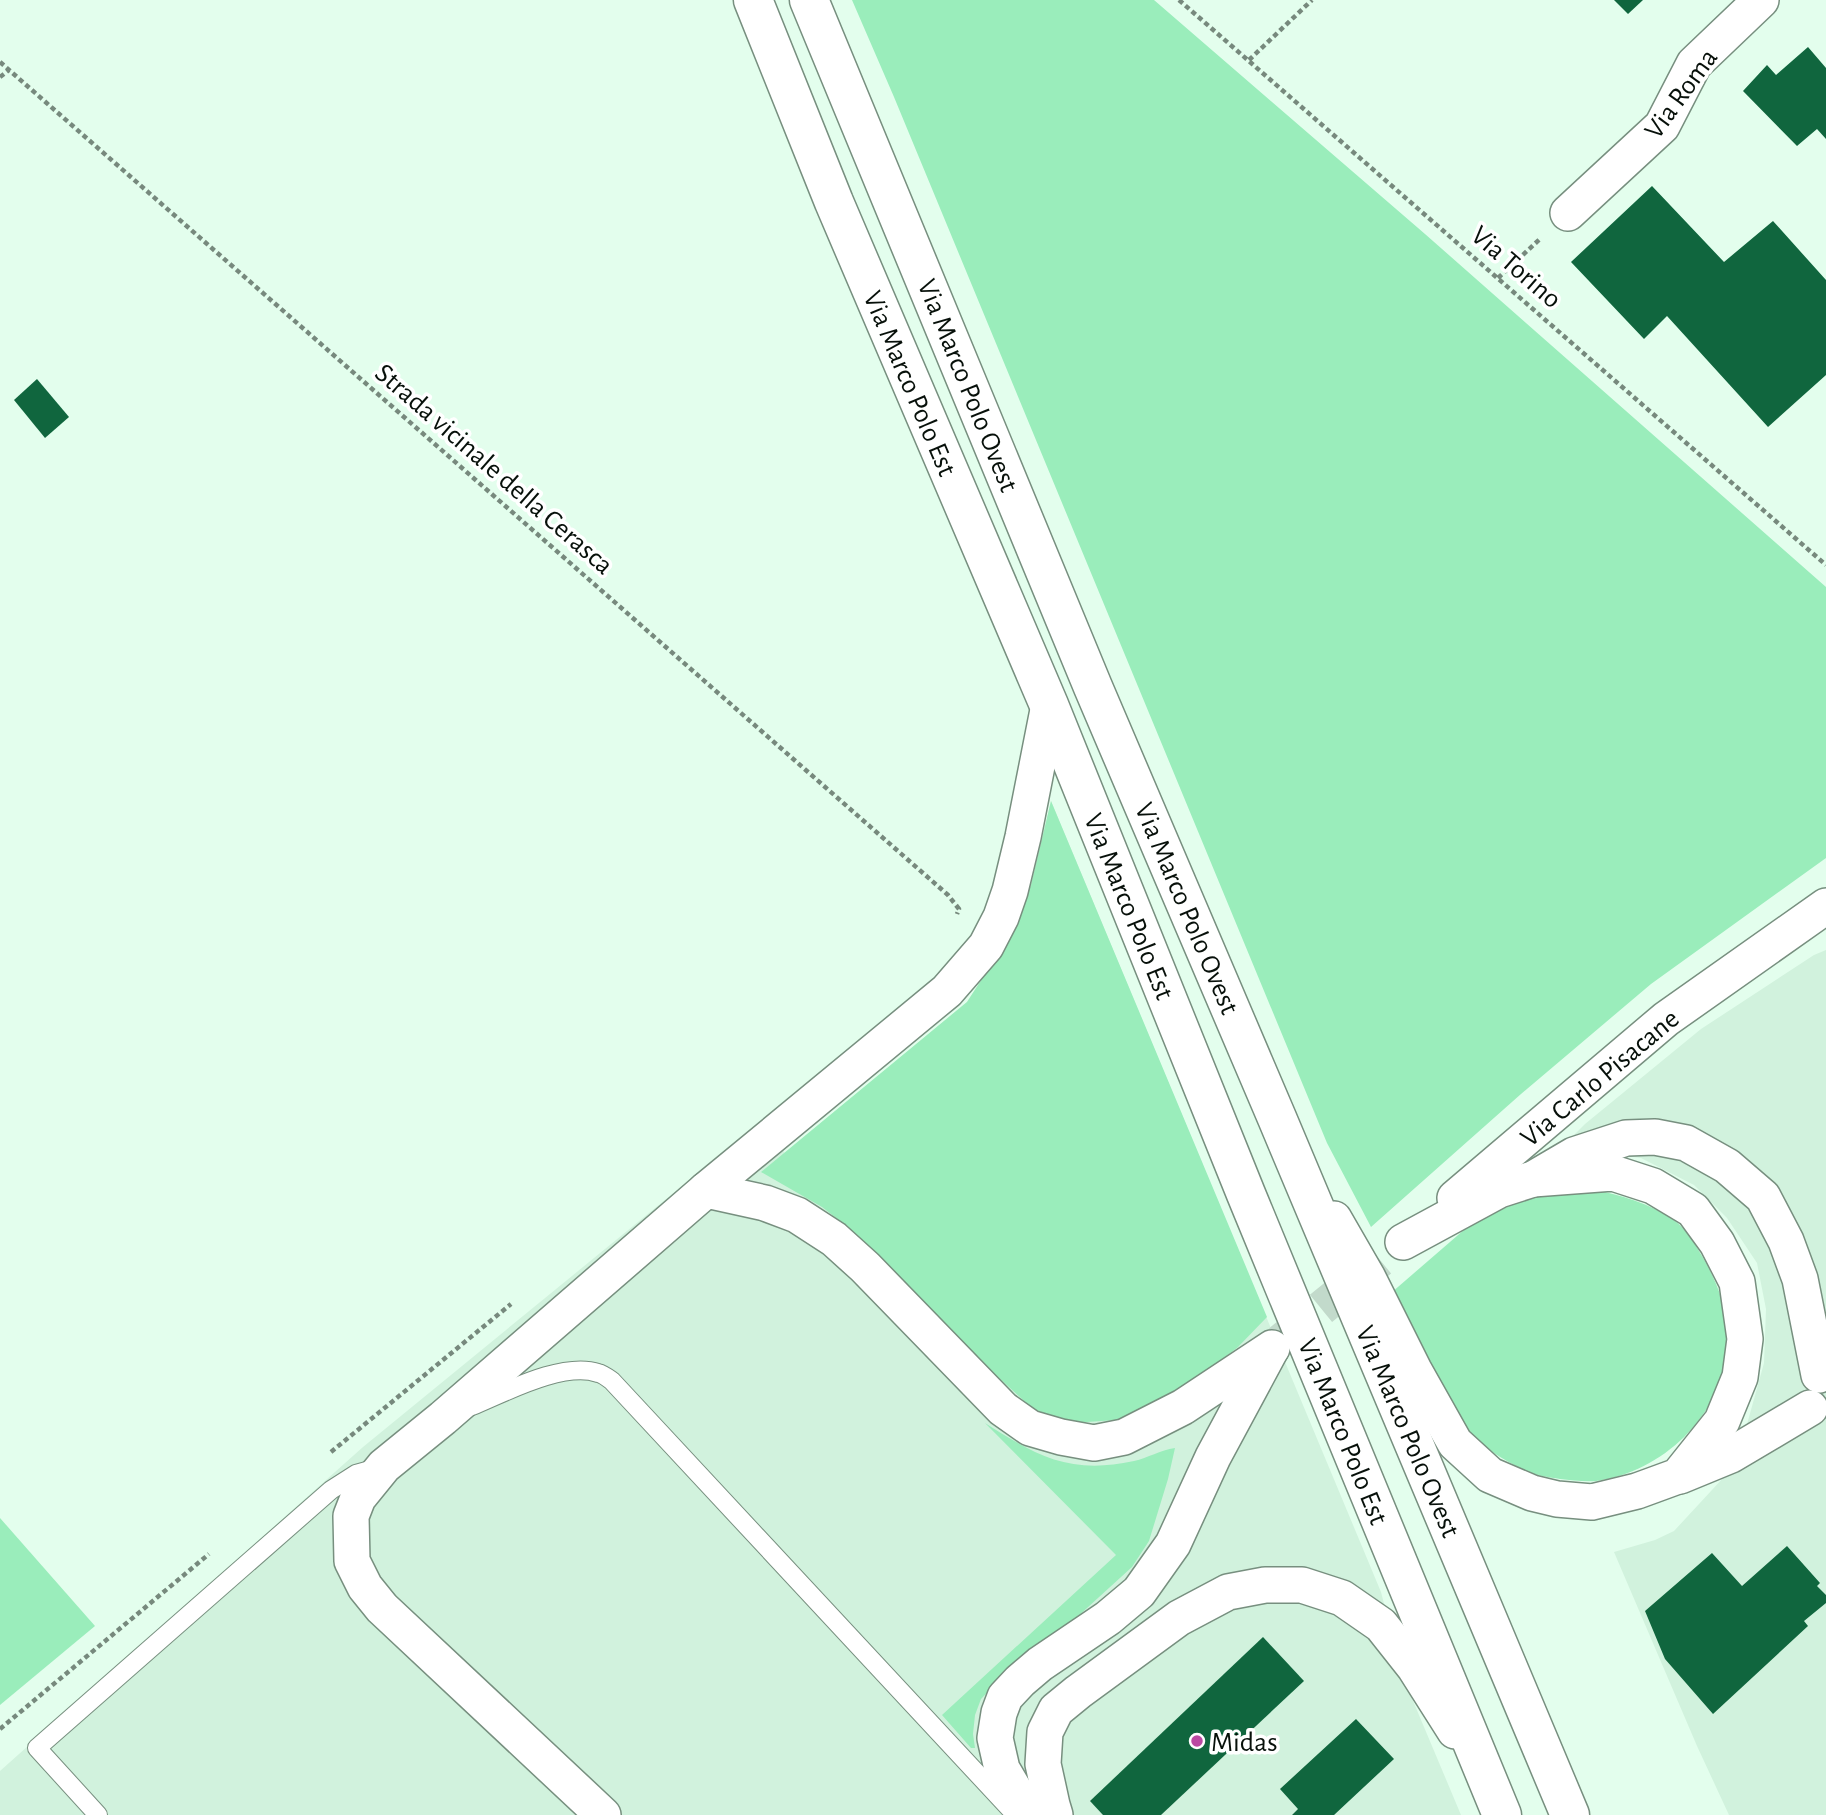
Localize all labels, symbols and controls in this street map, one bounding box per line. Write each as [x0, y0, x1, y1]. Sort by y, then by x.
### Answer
street label: Via Roma [1640, 44, 1723, 144]
street label: Via Torino [1465, 221, 1566, 314]
street label: Via Marco Polo Ovest [912, 275, 1023, 496]
street label: Via Marco Polo Est [858, 287, 961, 480]
street label: Strada vicinale della Cerasca [369, 359, 618, 580]
street label: Via Marco Polo Ovest [1129, 799, 1243, 1019]
street label: Via Marco Polo Est [1078, 810, 1178, 1004]
street label: Via Carlo Pisacane [1516, 1005, 1685, 1153]
street label: Via Marco Polo Ovest [1350, 1322, 1464, 1542]
street label: Via Marco Polo Est [1292, 1335, 1392, 1529]
place label: Midas [1211, 1729, 1278, 1757]
marker: Midas [1189, 1733, 1205, 1749]

